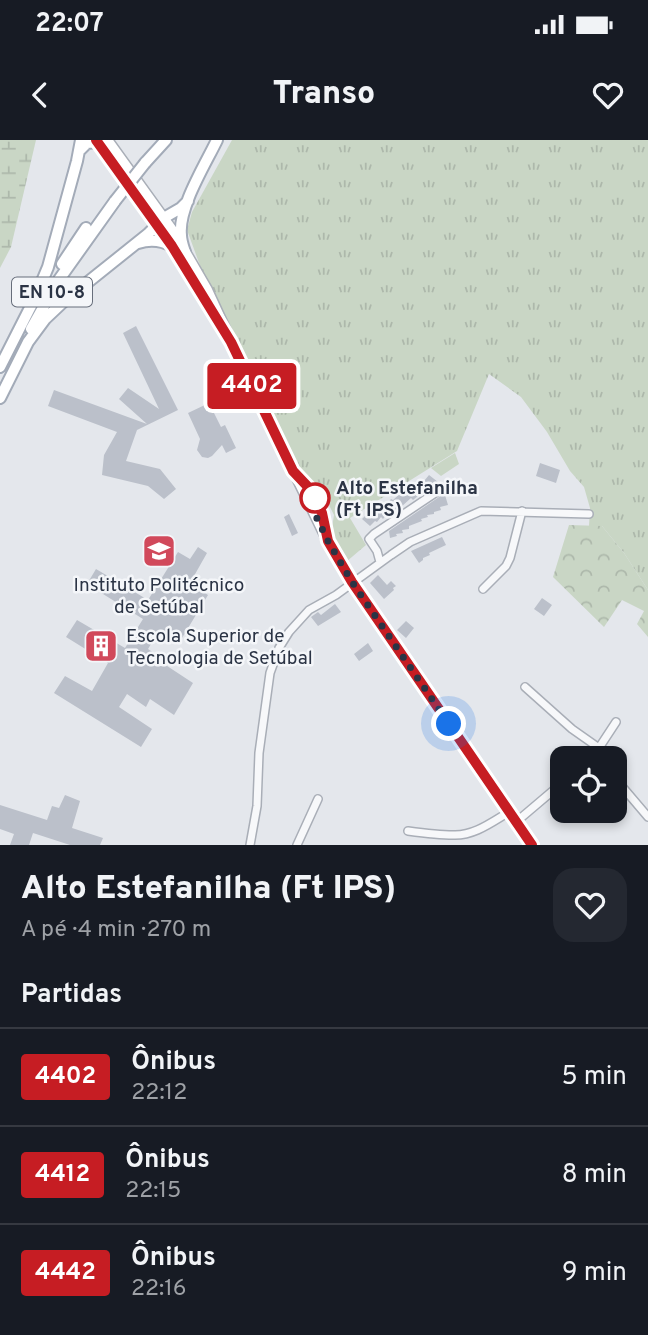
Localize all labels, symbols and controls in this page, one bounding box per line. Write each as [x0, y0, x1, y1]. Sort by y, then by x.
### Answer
text: 22:07 [35, 8, 104, 41]
text: Transo [273, 75, 375, 115]
icon: back [21, 76, 59, 114]
icon: heart [589, 76, 627, 114]
road number: EN 10-8 [12, 278, 92, 307]
line badge: 4402 [203, 363, 301, 409]
text: 4402 [221, 371, 283, 401]
place label: Alto Estefanilha (Ft IPS) [336, 477, 478, 523]
marker: Alto Estefanilha (Ft IPS) [300, 483, 330, 513]
school or university icon: Instituto Politécnico de Setúbal [140, 532, 178, 570]
place label: Instituto Politécnico de Setúbal [74, 574, 244, 620]
place label: Escola Superior de Tecnologia de Setúbal [126, 625, 313, 671]
building icon: Escola Superior de Tecnologia de Setúbal [82, 627, 120, 665]
your location [431, 706, 466, 741]
map controls [550, 746, 627, 823]
button: locate [550, 746, 627, 823]
button: heart [553, 868, 627, 942]
text: Alto Estefanilha (Ft IPS) [21, 869, 396, 911]
text: A pé · 4 min · 270 m [21, 916, 211, 945]
text: Partidas [21, 979, 122, 1012]
text: Ônibus [131, 1046, 216, 1079]
text: 5 min [561, 1061, 627, 1094]
text: 4402 [35, 1062, 96, 1092]
text: 22:12 [131, 1079, 187, 1108]
text: Ônibus [125, 1144, 210, 1177]
text: 8 min [562, 1159, 627, 1192]
text: 4412 [35, 1160, 90, 1190]
text: 22:15 [125, 1177, 181, 1206]
text: Ônibus [131, 1242, 216, 1275]
text: 9 min [562, 1257, 627, 1290]
text: 4442 [35, 1258, 96, 1288]
text: 22:16 [131, 1275, 187, 1304]

